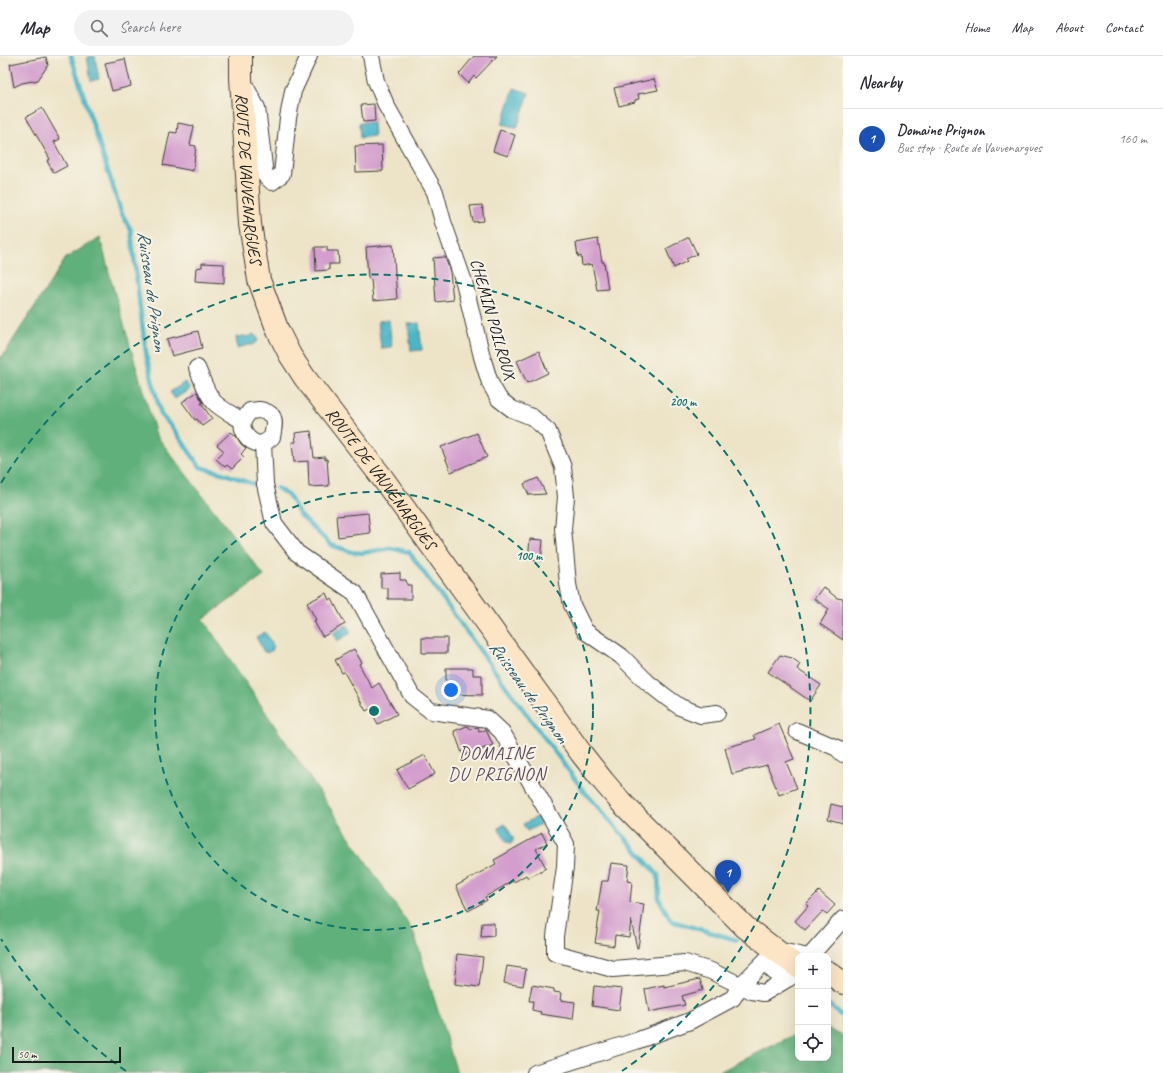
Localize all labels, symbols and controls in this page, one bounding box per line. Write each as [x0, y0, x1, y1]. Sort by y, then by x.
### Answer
search box [74, 10, 354, 46]
text: Map [20, 16, 50, 40]
icon: search [88, 17, 110, 39]
text: Search here [120, 18, 181, 37]
text: Home [964, 19, 990, 36]
text: Map [1012, 19, 1033, 36]
text: About [1055, 19, 1083, 36]
text: Contact [1105, 19, 1143, 36]
text: Nearby [859, 72, 902, 93]
street label: ROUTE DE VAUVENARGUES [231, 92, 267, 268]
text: Domaine Prignon [897, 121, 985, 140]
text: 1 [869, 131, 875, 147]
text: 160 m [1119, 131, 1147, 147]
text: Bus stop · Route de Vauvenargues [897, 140, 1042, 156]
water label: Ruisseau de Prignon [133, 230, 172, 354]
street label: CHEMIN POILROUX [466, 256, 521, 384]
text: 200 m [670, 394, 697, 410]
street label: ROUTE DE VAUVENARGUES [321, 403, 443, 556]
text: 100 m [516, 548, 543, 564]
water label: Ruisseau de Prignon [485, 637, 574, 749]
your location [441, 680, 461, 700]
centre of rings [367, 704, 381, 718]
district label: DOMAINE DU PRIGNON [448, 742, 548, 785]
pin: 1 [715, 860, 741, 893]
map controls [795, 953, 831, 1061]
button: + [795, 953, 831, 989]
button: − [795, 989, 831, 1025]
button: locate [795, 1025, 831, 1061]
scale bar [12, 1045, 121, 1064]
text: 50 m [18, 1047, 37, 1061]

